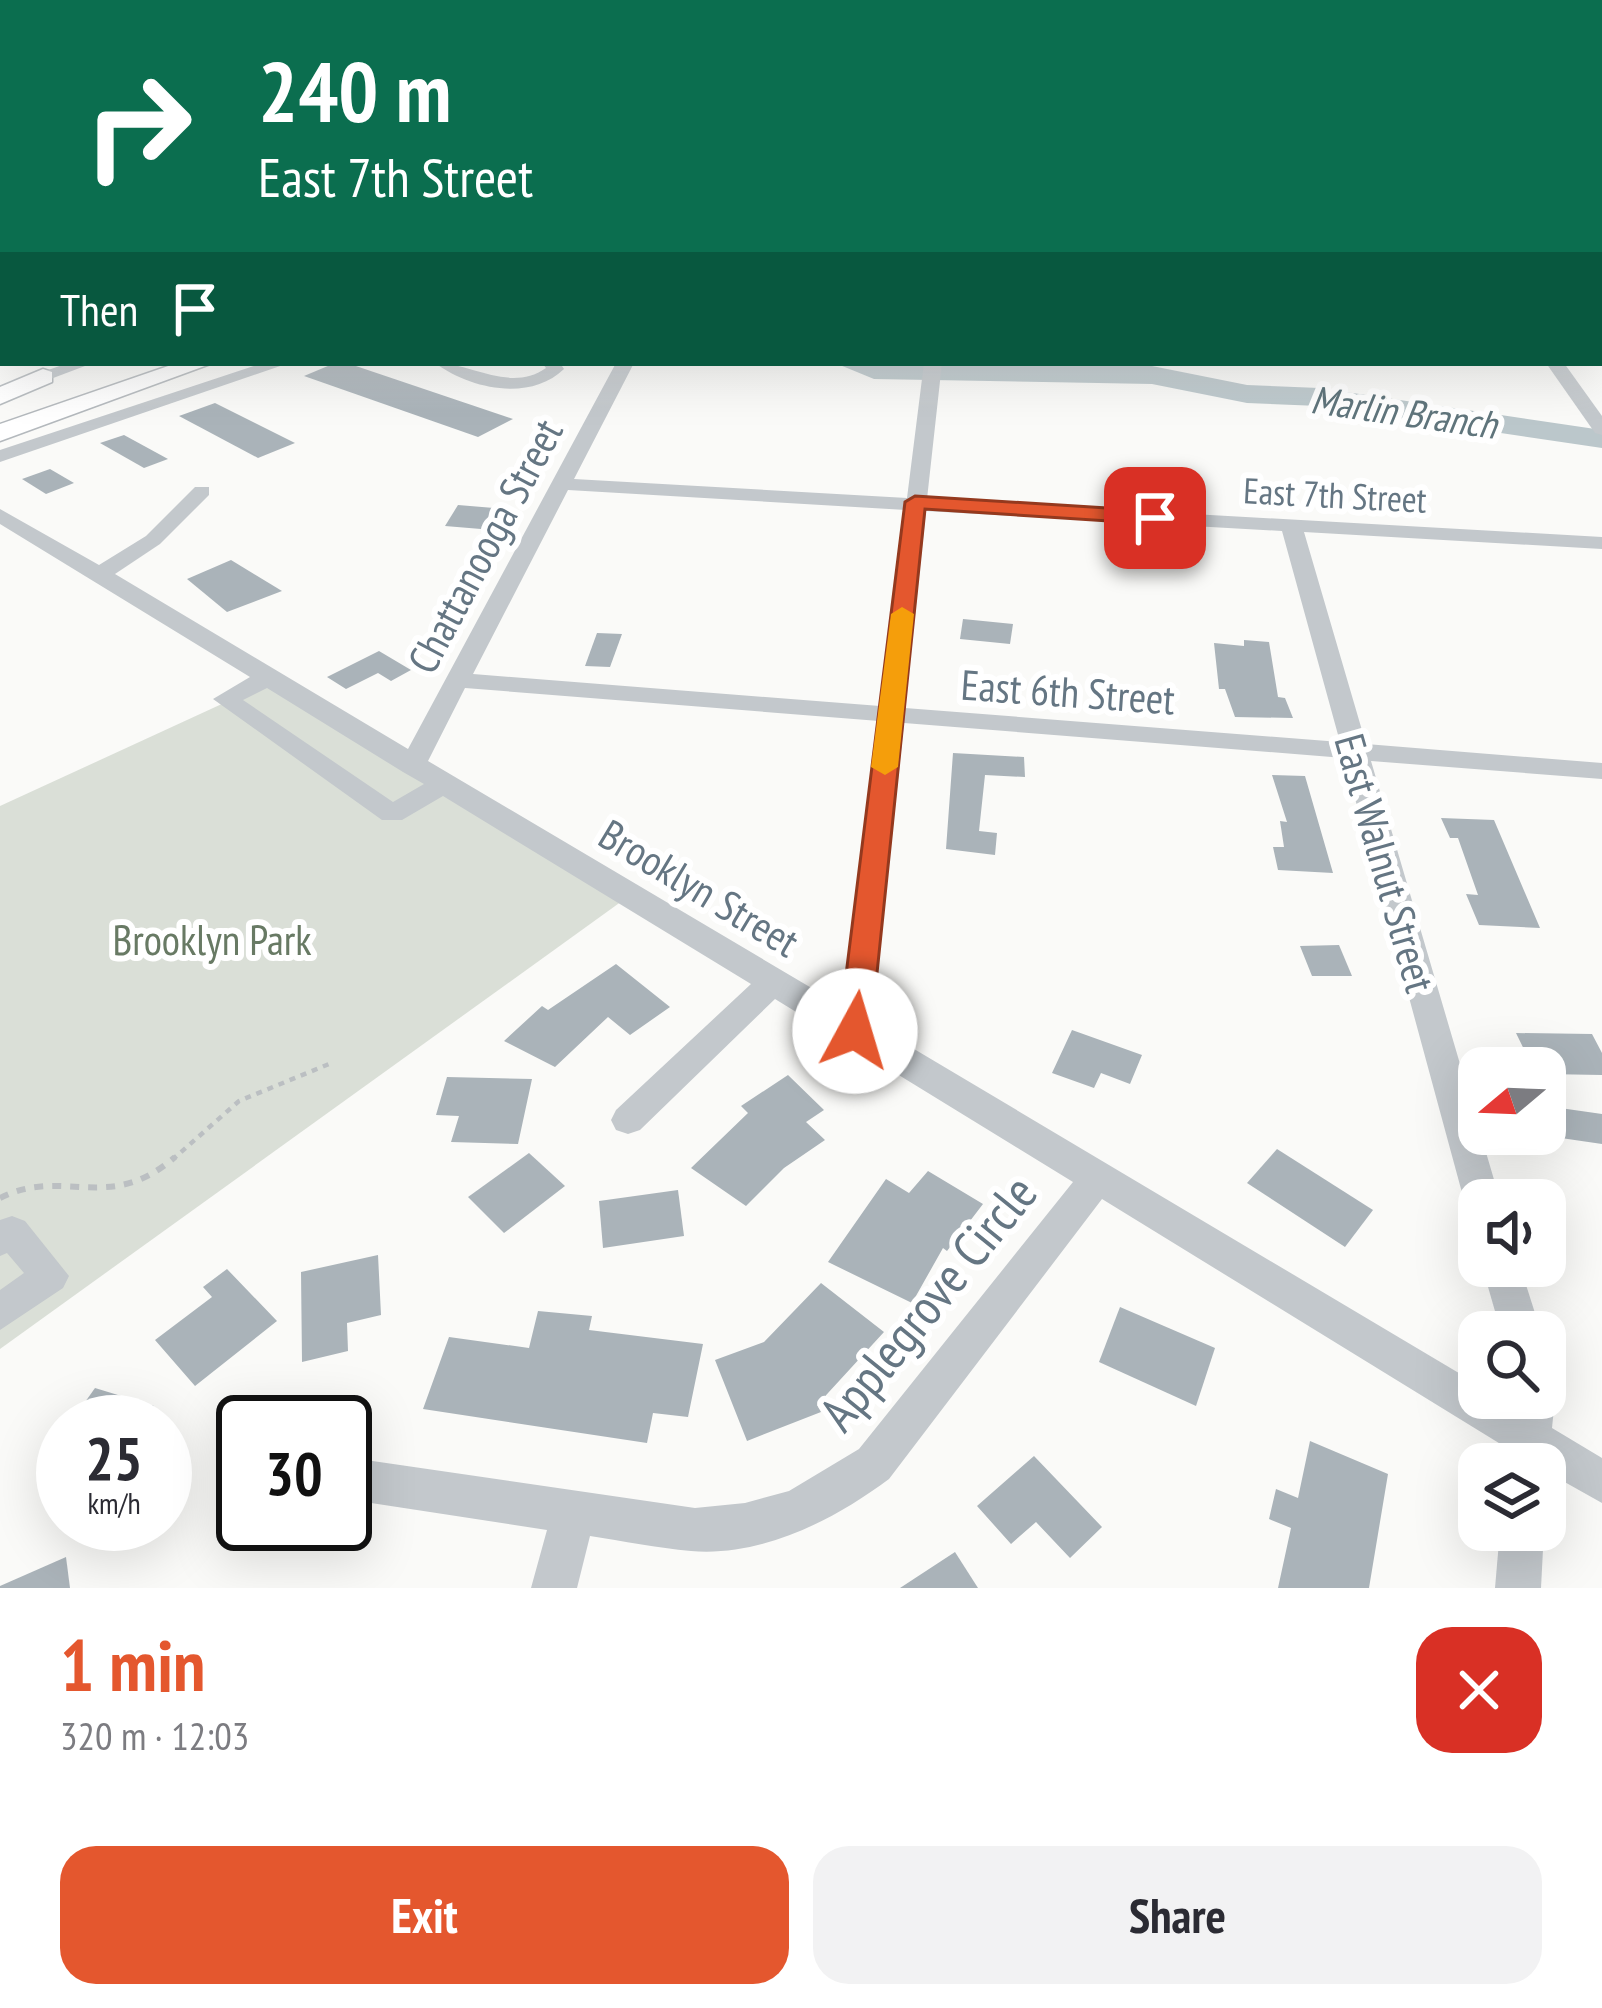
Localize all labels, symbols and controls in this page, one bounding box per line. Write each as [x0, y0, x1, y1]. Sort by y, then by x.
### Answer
text: 240 m [258, 36, 451, 145]
icon: right [60, 48, 216, 204]
text: East 7th Street [258, 142, 533, 212]
icon: arrive [162, 276, 228, 342]
text: Then [60, 280, 138, 338]
water label: Marlin Branch [1308, 373, 1502, 450]
street label: Chattanooga Street [395, 409, 575, 682]
street label: East 7th Street [1242, 466, 1428, 523]
pin [1104, 467, 1206, 569]
icon: arrive [1122, 485, 1188, 551]
street label: East 6th Street [959, 657, 1177, 726]
street label: East Walnut Street [1322, 727, 1449, 999]
street label: Brooklyn Street [589, 806, 810, 969]
park label: Brooklyn Park [112, 912, 312, 967]
position arrow [792, 968, 918, 1094]
north arrow [1458, 1047, 1566, 1155]
map controls [1458, 1047, 1566, 1551]
street label: Applegrove Circle [804, 1161, 1050, 1443]
button: sound [1458, 1179, 1566, 1287]
button: search [1458, 1311, 1566, 1419]
speed limit sign: 30 [216, 1395, 372, 1551]
text: 25 [85, 1419, 143, 1497]
button: layers [1458, 1443, 1566, 1551]
text: km/h [87, 1483, 141, 1522]
text: 1 min [60, 1618, 205, 1711]
button: close [1416, 1627, 1542, 1753]
text: 320 m · 12:03 [60, 1710, 249, 1761]
button: Exit [60, 1846, 789, 1984]
button: Share [813, 1846, 1542, 1984]

